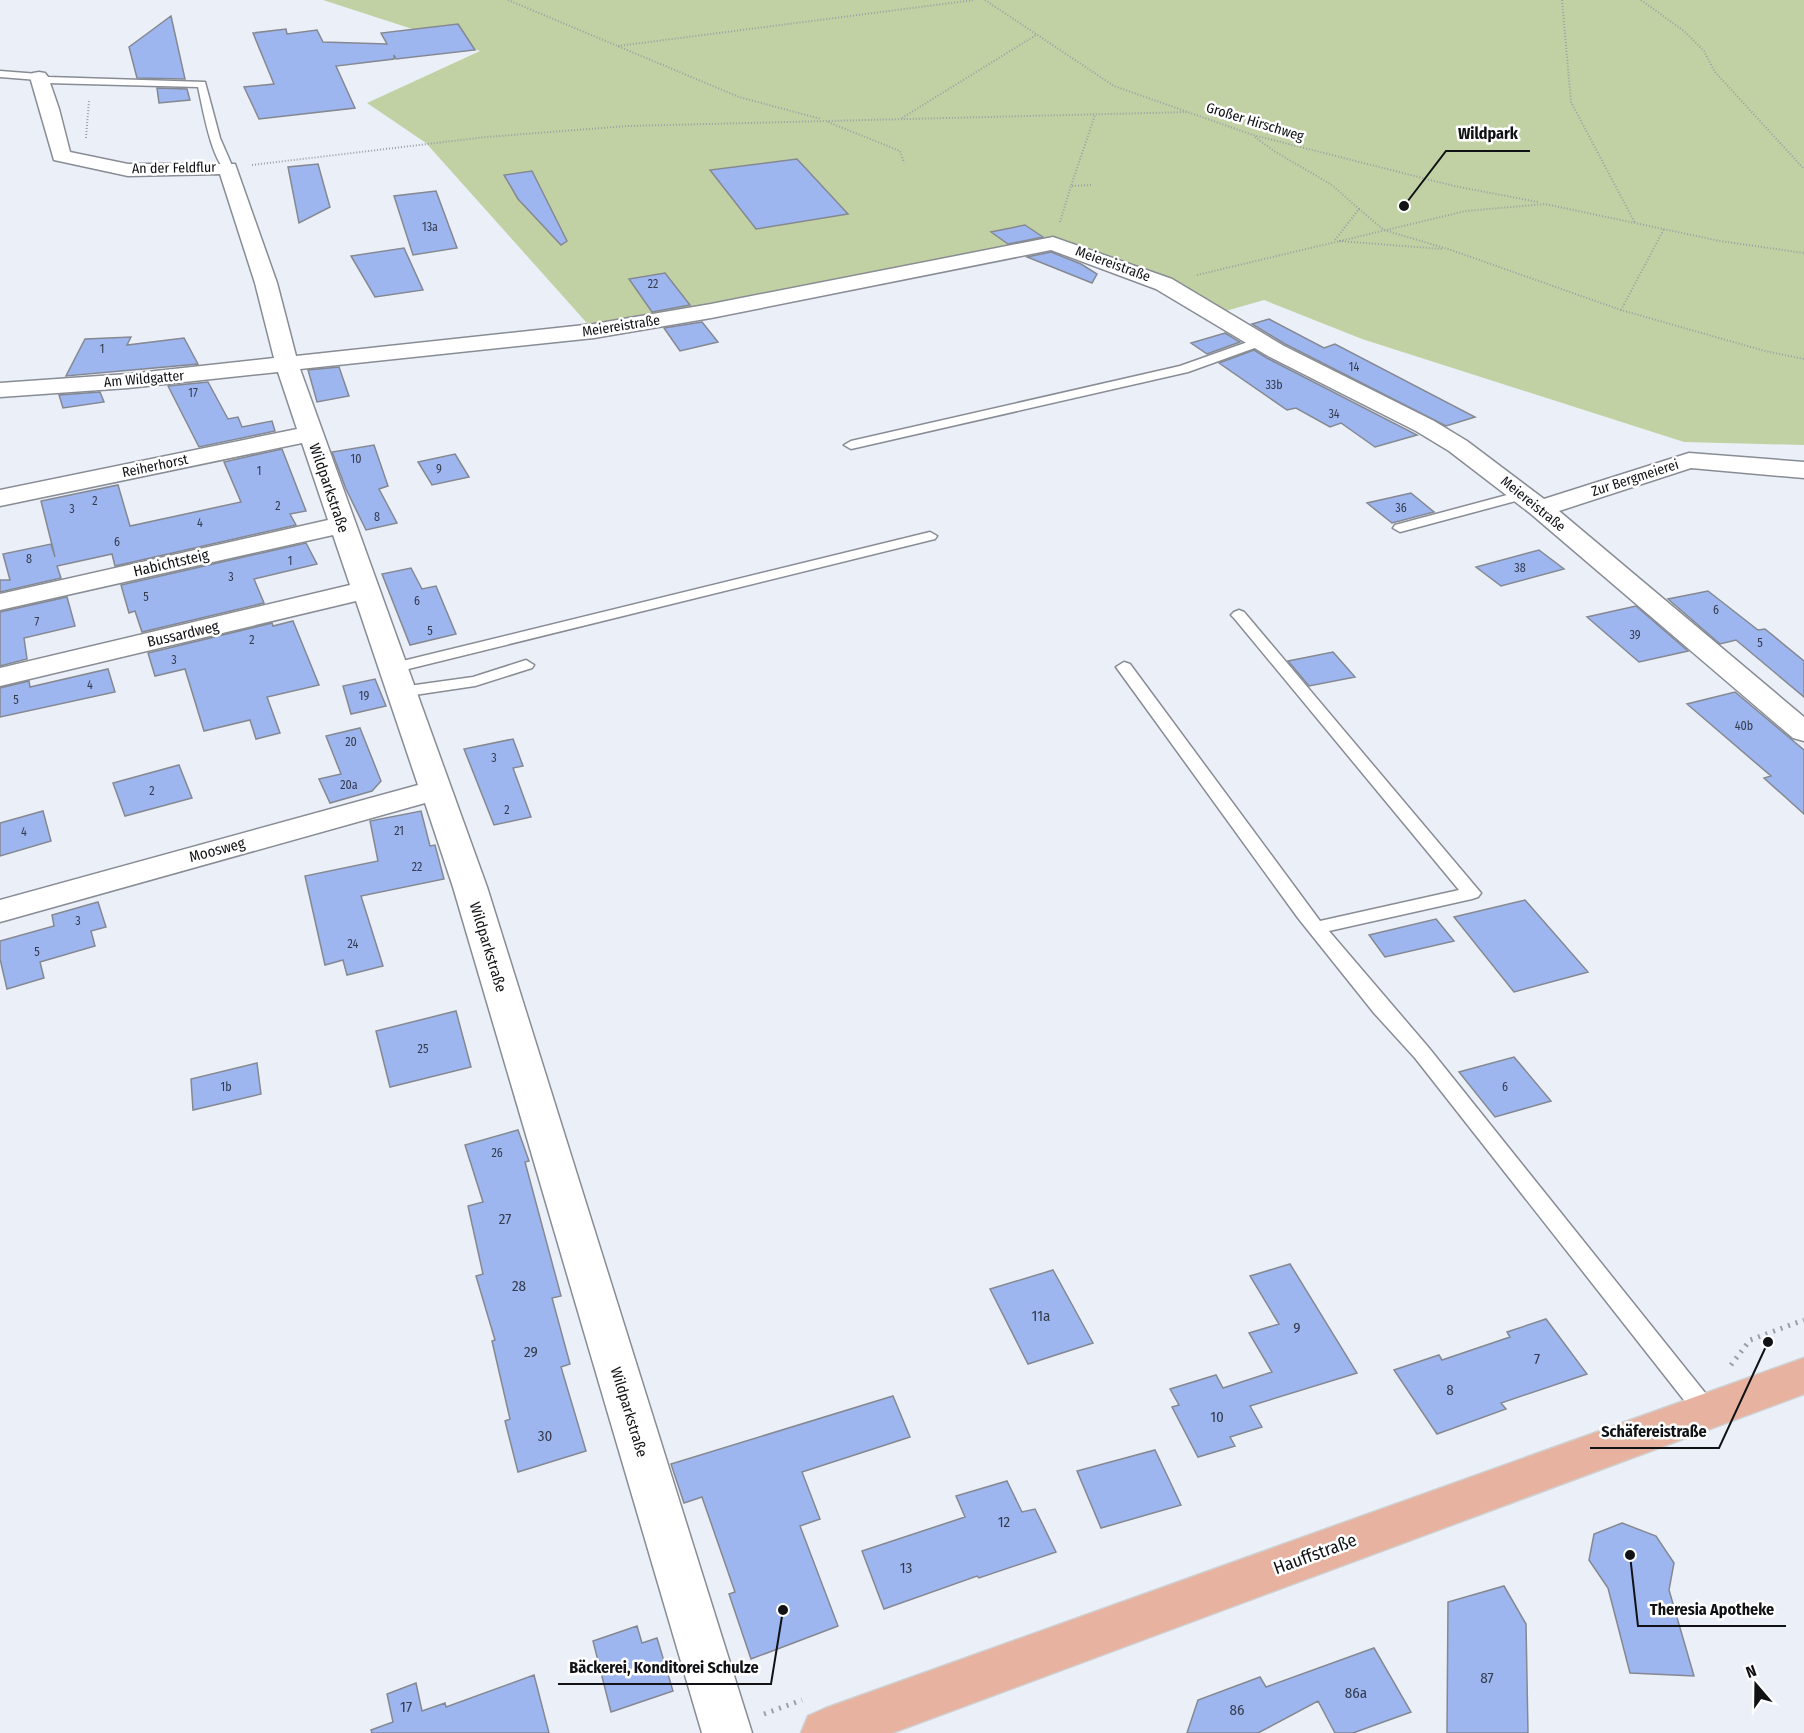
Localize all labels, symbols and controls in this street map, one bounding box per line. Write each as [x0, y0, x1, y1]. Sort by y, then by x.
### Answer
street label: Großer Hirschweg [1204, 99, 1306, 145]
callout: Wildpark [1446, 117, 1530, 151]
text: Wildpark [1458, 124, 1519, 143]
street label: An der Feldflur [132, 159, 216, 177]
house number: 13a [422, 220, 438, 234]
street label: Meiereistraße [1073, 243, 1153, 285]
house number: 22 [648, 277, 658, 291]
street label: Meiereistraße [581, 311, 661, 341]
house number: 1 [100, 342, 104, 356]
house number: 14 [1349, 360, 1359, 374]
street label: Am Wildgatter [103, 367, 185, 391]
house number: 33b [1265, 378, 1283, 392]
house number: 17 [188, 386, 198, 400]
house number: 34 [1328, 407, 1340, 421]
street label: Wildparkstraße [305, 441, 353, 535]
street label: Reiherhorst [120, 451, 190, 481]
house number: 10 [351, 452, 361, 466]
street label: Zur Bergmeierei [1589, 456, 1681, 500]
house number: 9 [436, 462, 442, 476]
house number: 1 [257, 464, 261, 478]
street label: Meiereistraße [1497, 473, 1569, 535]
house number: 2 [92, 494, 98, 508]
house number: 2 [275, 499, 281, 513]
house number: 36 [1395, 501, 1407, 515]
house number: 3 [69, 502, 75, 516]
house number: 8 [374, 510, 380, 524]
house number: 4 [197, 516, 203, 530]
house number: 6 [114, 535, 120, 549]
street label: Habichtsteig [132, 546, 210, 580]
house number: 8 [26, 552, 32, 566]
house number: 1 [288, 554, 292, 568]
house number: 38 [1514, 561, 1526, 575]
house number: 3 [228, 570, 234, 584]
house number: 5 [143, 590, 149, 604]
house number: 6 [414, 594, 420, 608]
house number: 6 [1713, 603, 1719, 617]
house number: 7 [35, 615, 40, 629]
street label: Bussardweg [145, 617, 221, 651]
house number: 5 [427, 624, 433, 638]
house number: 39 [1629, 628, 1641, 642]
house number: 2 [249, 633, 255, 647]
house number: 5 [1757, 636, 1763, 650]
house number: 3 [171, 653, 177, 667]
house number: 4 [87, 678, 93, 692]
house number: 19 [359, 689, 369, 703]
house number: 5 [13, 693, 19, 707]
house number: 40b [1735, 719, 1753, 733]
house number: 20 [345, 735, 357, 749]
house number: 3 [491, 751, 497, 765]
house number: 20a [340, 778, 358, 792]
house number: 2 [149, 784, 155, 798]
house number: 2 [504, 803, 510, 817]
house number: 21 [394, 824, 404, 838]
house number: 4 [21, 825, 27, 839]
street label: Moosweg [187, 834, 247, 866]
house number: 22 [412, 860, 422, 874]
street label: Wildparkstraße [466, 900, 510, 994]
house number: 3 [75, 914, 81, 928]
house number: 24 [348, 937, 359, 951]
house number: 5 [34, 945, 40, 959]
house number: 25 [418, 1042, 429, 1056]
house number: 1b [220, 1080, 232, 1094]
house number: 6 [1502, 1080, 1508, 1094]
house number: 26 [491, 1146, 503, 1160]
house number: 27 [499, 1210, 511, 1228]
house number: 28 [512, 1277, 526, 1295]
house number: 11a [1032, 1307, 1050, 1325]
house number: 9 [1293, 1319, 1301, 1337]
house number: 29 [524, 1343, 538, 1361]
house number: 7 [1534, 1350, 1540, 1368]
street label: Wildparkstraße [607, 1365, 651, 1459]
house number: 8 [1446, 1381, 1454, 1399]
house number: 10 [1210, 1408, 1224, 1426]
callout: Schäfereistraße [1590, 1414, 1719, 1448]
text: Schäfereistraße [1601, 1422, 1707, 1441]
house number: 30 [538, 1427, 552, 1445]
house number: 12 [998, 1513, 1011, 1531]
street label: Hauffstraße [1270, 1529, 1360, 1579]
house number: 13 [900, 1559, 913, 1577]
callout: Theresia Apotheke [1638, 1592, 1786, 1626]
text: Theresia Apotheke [1650, 1600, 1774, 1619]
callout: Bäckerei, Konditorei Schulze [558, 1650, 771, 1684]
north arrow [1726, 1655, 1786, 1715]
text: Bäckerei, Konditorei Schulze [569, 1658, 759, 1677]
text: N [1743, 1661, 1759, 1682]
house number: 87 [1480, 1669, 1494, 1687]
house number: 86a [1345, 1684, 1367, 1702]
house number: 17 [400, 1698, 412, 1716]
house number: 86 [1230, 1701, 1244, 1719]

